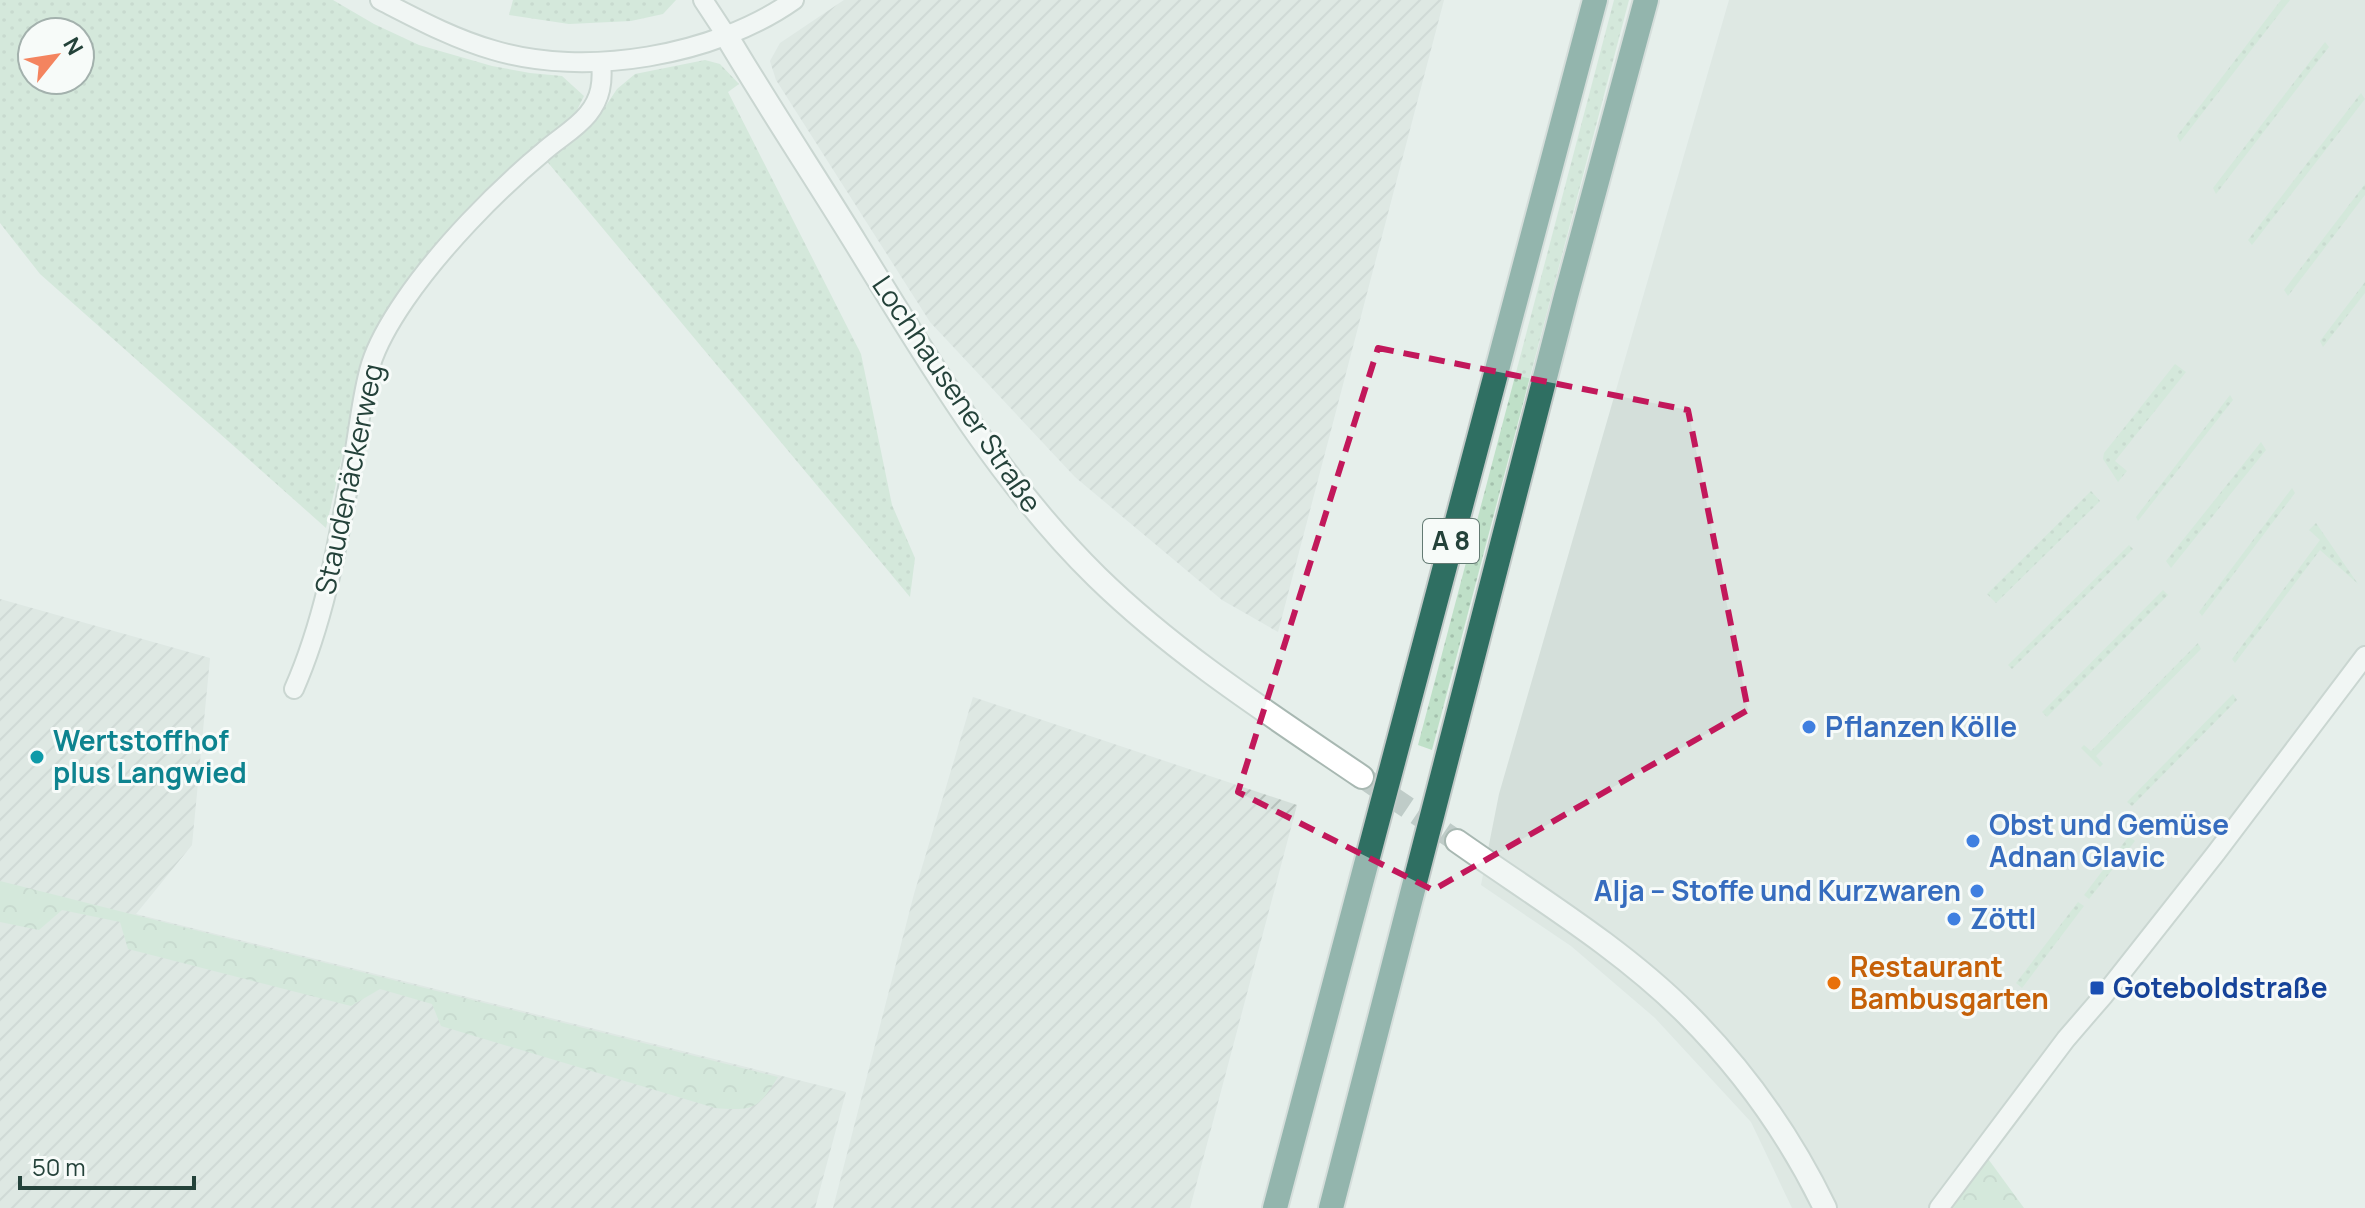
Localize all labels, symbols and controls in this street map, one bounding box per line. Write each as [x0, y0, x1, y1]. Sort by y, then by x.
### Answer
north arrow [16, 16, 96, 96]
text: N [56, 32, 90, 60]
street label: Lochhausener Straße [864, 268, 1051, 519]
street label: Staudenäckerweg [305, 360, 391, 598]
road number: A 8 [1423, 519, 1479, 563]
place label: Pflanzen Kölle [1825, 707, 2017, 745]
marker: Pflanzen Kölle [1800, 718, 1818, 736]
place label: Wertstoffhof plus Langwied [53, 721, 247, 791]
marker: Wertstoffhof plus Langwied [28, 748, 46, 766]
place label: Obst und Gemüse Adnan Glavic [1989, 805, 2229, 875]
marker: Obst und Gemüse Adnan Glavic [1964, 832, 1982, 850]
place label: Alja – Stoffe und Kurzwaren [1594, 871, 1961, 909]
marker: Alja – Stoffe und Kurzwaren [1968, 882, 1986, 900]
place label: Zöttl [1970, 899, 2036, 937]
marker: Zöttl [1945, 910, 1963, 928]
place label: Restaurant Bambusgarten [1850, 947, 2049, 1017]
place label: Goteboldstraße [2113, 968, 2328, 1006]
marker: Restaurant Bambusgarten [1825, 974, 1843, 992]
marker: Goteboldstraße [2088, 979, 2106, 997]
scale bar [20, 1140, 194, 1190]
text: 50 m [32, 1150, 86, 1183]

